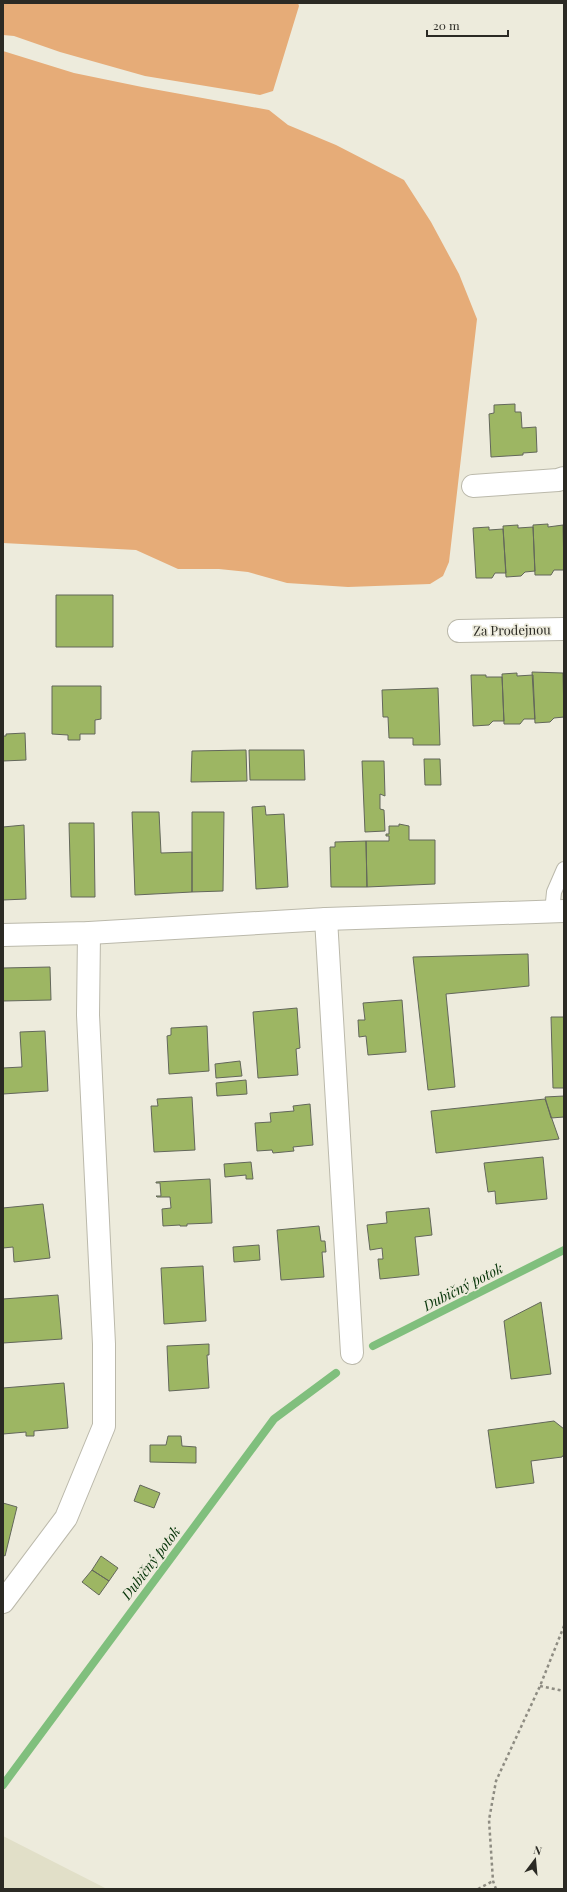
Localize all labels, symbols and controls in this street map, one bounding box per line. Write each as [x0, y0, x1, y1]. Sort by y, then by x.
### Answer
scale bar [427, 12, 508, 38]
text: 20 m [433, 17, 460, 33]
street label: Za Prodejnou [473, 620, 551, 639]
water label: Dubičný potok [419, 1258, 506, 1315]
water label: Dubičný potok [116, 1522, 184, 1604]
north arrow [515, 1840, 555, 1880]
text: N [532, 1842, 544, 1858]

